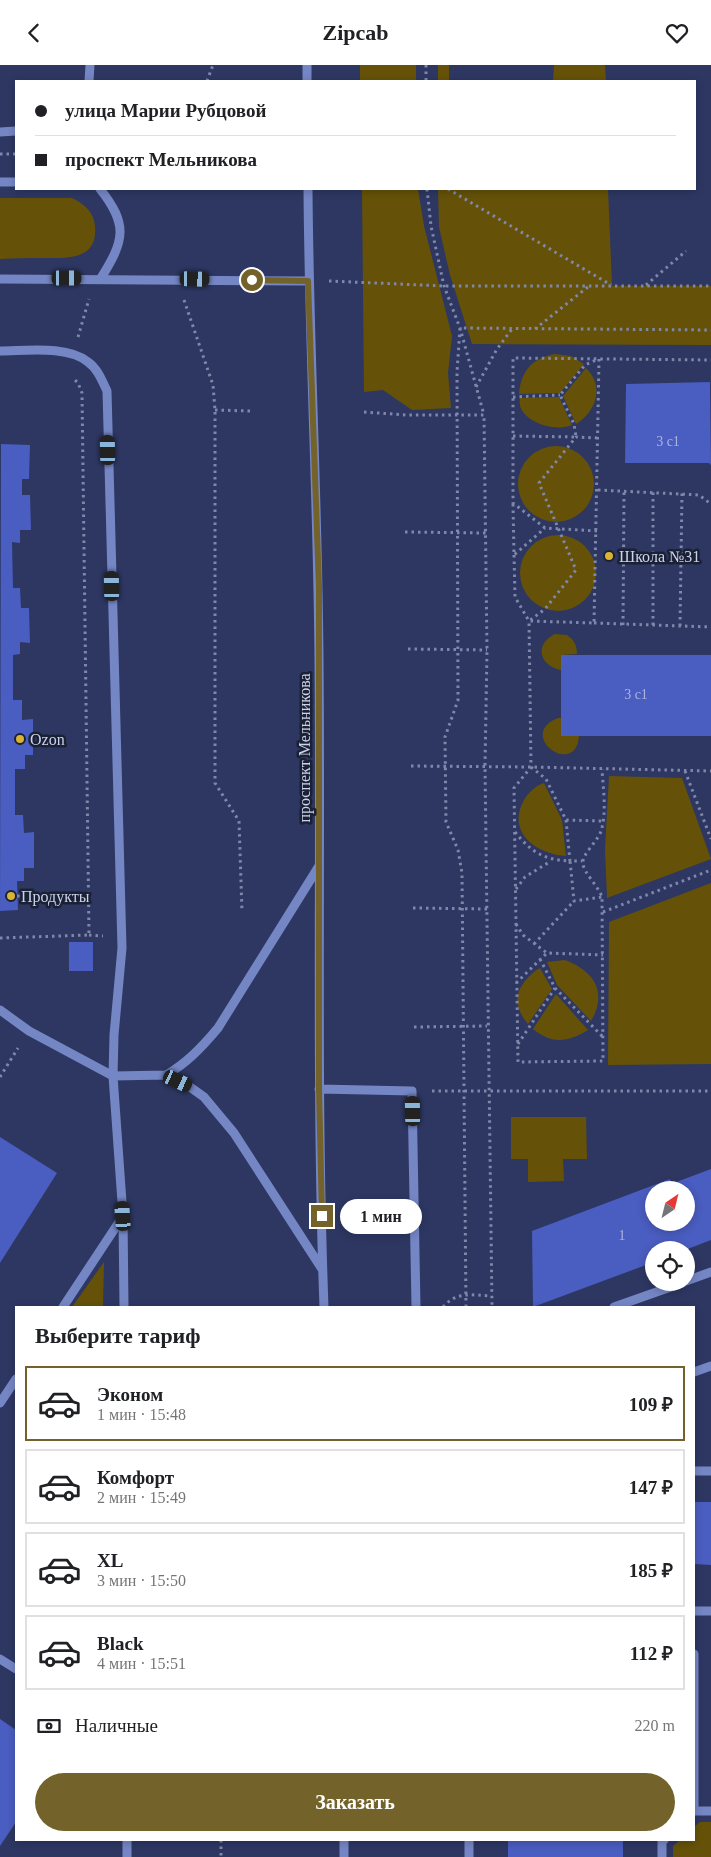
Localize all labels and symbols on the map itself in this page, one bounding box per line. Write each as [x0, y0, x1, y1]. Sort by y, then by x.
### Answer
route start [241, 269, 263, 291]
car [52, 271, 82, 286]
car [179, 271, 210, 287]
house number: 3 с1 [656, 434, 680, 449]
car [100, 435, 115, 465]
place label: Школа №31 [619, 548, 700, 565]
marker: Школа №31 [603, 550, 615, 562]
car [104, 571, 119, 601]
street label: проспект Мельникова [296, 673, 314, 823]
house number: 3 с1 [624, 687, 648, 702]
place label: Ozon [30, 731, 65, 748]
marker: Ozon [14, 733, 26, 745]
place label: Продукты [21, 888, 90, 906]
marker: Продукты [5, 890, 17, 902]
car [161, 1068, 194, 1094]
car [405, 1096, 420, 1126]
north arrow [645, 1181, 695, 1231]
callout: 1 мин [340, 1199, 422, 1233]
car [114, 1201, 131, 1231]
route end [311, 1205, 333, 1227]
house number: 1 [619, 1228, 626, 1243]

